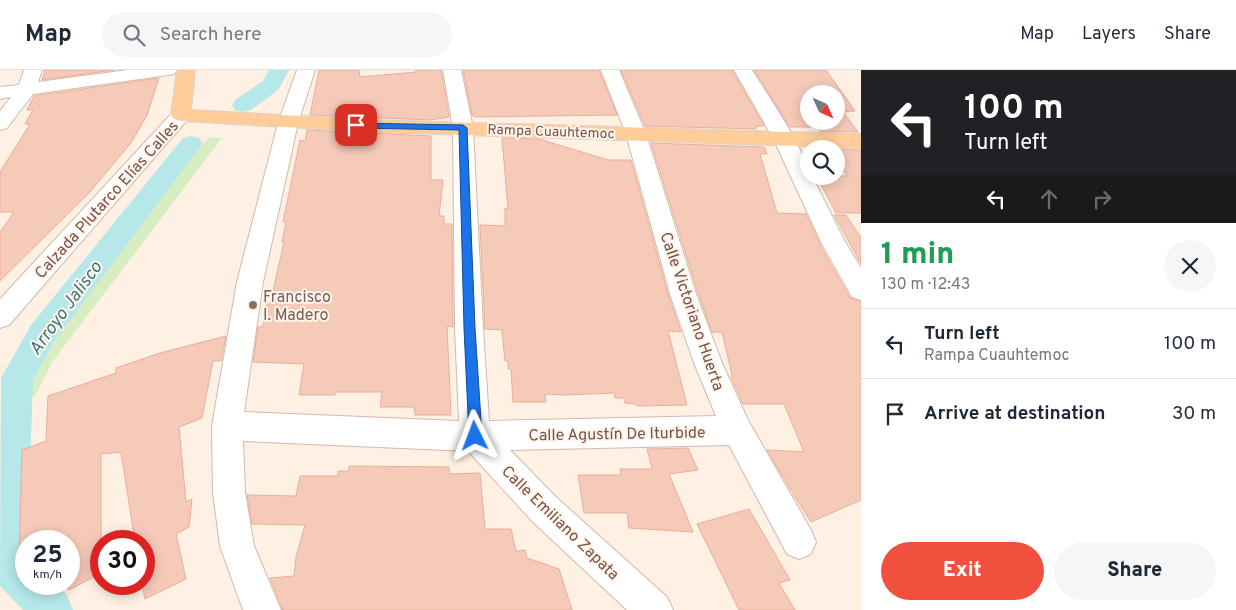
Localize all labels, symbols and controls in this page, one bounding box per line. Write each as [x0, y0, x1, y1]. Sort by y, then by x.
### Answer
search box [102, 12, 452, 57]
text: Map [25, 20, 72, 50]
icon: search [120, 21, 148, 49]
text: Search here [160, 23, 261, 47]
text: Map [1020, 23, 1054, 46]
text: Layers [1082, 23, 1136, 46]
text: Share [1164, 23, 1211, 46]
north arrow [800, 85, 845, 130]
map controls [800, 85, 845, 185]
text: 100 m [964, 87, 1064, 131]
icon: left [881, 90, 946, 155]
pin [335, 104, 377, 146]
icon: arrive [342, 111, 370, 139]
street label: Calzada Plutarco Elías Calles [31, 117, 184, 284]
street label: Rampa Cuauhtemoc [487, 122, 615, 143]
text: Turn left [964, 130, 1047, 157]
button: search [800, 140, 845, 185]
icon: left [982, 185, 1010, 213]
icon: ahead [1035, 185, 1063, 213]
icon: right [1088, 185, 1116, 213]
street label: Calle Victoriano Huerta [655, 230, 728, 394]
text: 1 min [881, 237, 954, 274]
button: close [1164, 240, 1216, 292]
water label: Arroyo Jalisco [24, 257, 108, 360]
text: 130 m · 12:43 [881, 275, 970, 295]
place label: Francisco I. Madero [263, 288, 331, 326]
marker: Francisco I. Madero [247, 299, 259, 311]
text: Turn left [924, 322, 1000, 346]
icon: left [881, 330, 909, 358]
text: 100 m [1164, 332, 1216, 356]
text: Rampa Cuauhtemoc [924, 346, 1070, 366]
icon: arrive [881, 400, 909, 428]
text: Arrive at destination [924, 402, 1105, 426]
text: 30 m [1172, 402, 1216, 426]
position arrow [448, 409, 500, 461]
street label: Calle Agustín De Iturbide [528, 423, 706, 447]
street label: Calle Emiliano Zapata [496, 462, 623, 585]
speed limit sign: 30 [90, 530, 155, 595]
text: 25 [32, 540, 63, 572]
button: Exit [881, 542, 1044, 600]
button: Share [1054, 542, 1216, 600]
text: km/h [33, 567, 62, 583]

